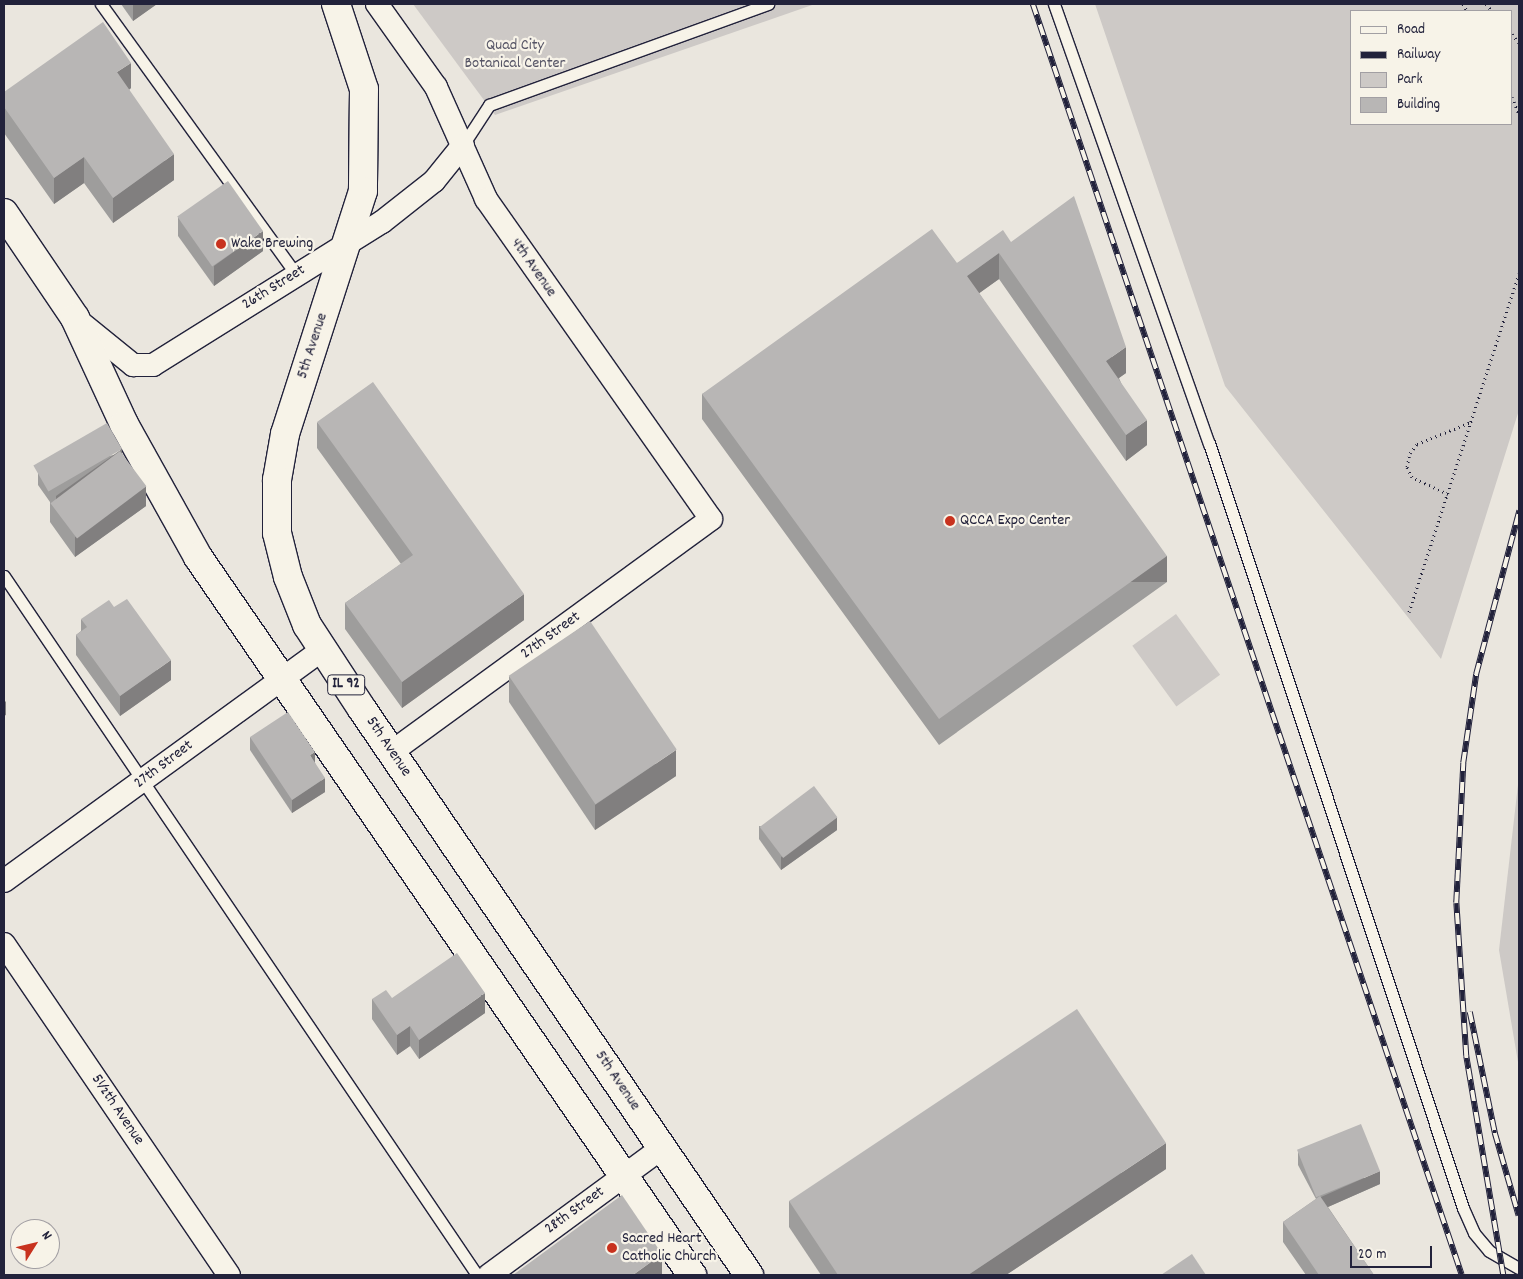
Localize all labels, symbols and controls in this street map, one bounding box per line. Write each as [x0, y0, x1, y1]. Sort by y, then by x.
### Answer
legend [1350, 10, 1513, 125]
text: Road [1397, 19, 1425, 41]
park label: Quad City Botanical Center [464, 36, 566, 74]
text: Railway [1397, 44, 1440, 66]
text: Park [1397, 69, 1423, 91]
text: Building [1397, 94, 1440, 116]
place label: Wake Brewing [231, 234, 313, 254]
street label: 4th Avenue [506, 235, 560, 301]
marker: Wake Brewing [215, 238, 227, 250]
street label: 26th Street [239, 261, 309, 315]
street label: 5th Avenue [293, 311, 333, 381]
place label: QCCA Expo Center [960, 511, 1070, 531]
marker: QCCA Expo Center [944, 515, 956, 527]
street label: 27th Street [517, 608, 585, 664]
road number: IL 92 [326, 672, 366, 698]
street label: 5th Avenue [361, 713, 415, 781]
street label: 27th Street [131, 737, 197, 793]
street label: 5th Avenue [590, 1047, 644, 1115]
street label: 5½th Avenue [86, 1071, 148, 1149]
street label: 28th Street [541, 1183, 609, 1239]
north arrow [10, 1219, 60, 1269]
text: N [36, 1227, 56, 1244]
place label: Sacred Heart Catholic Church [622, 1229, 716, 1267]
scale bar [1353, 1236, 1436, 1268]
marker: Sacred Heart Catholic Church [606, 1242, 618, 1254]
text: 20 m [1358, 1244, 1386, 1266]

